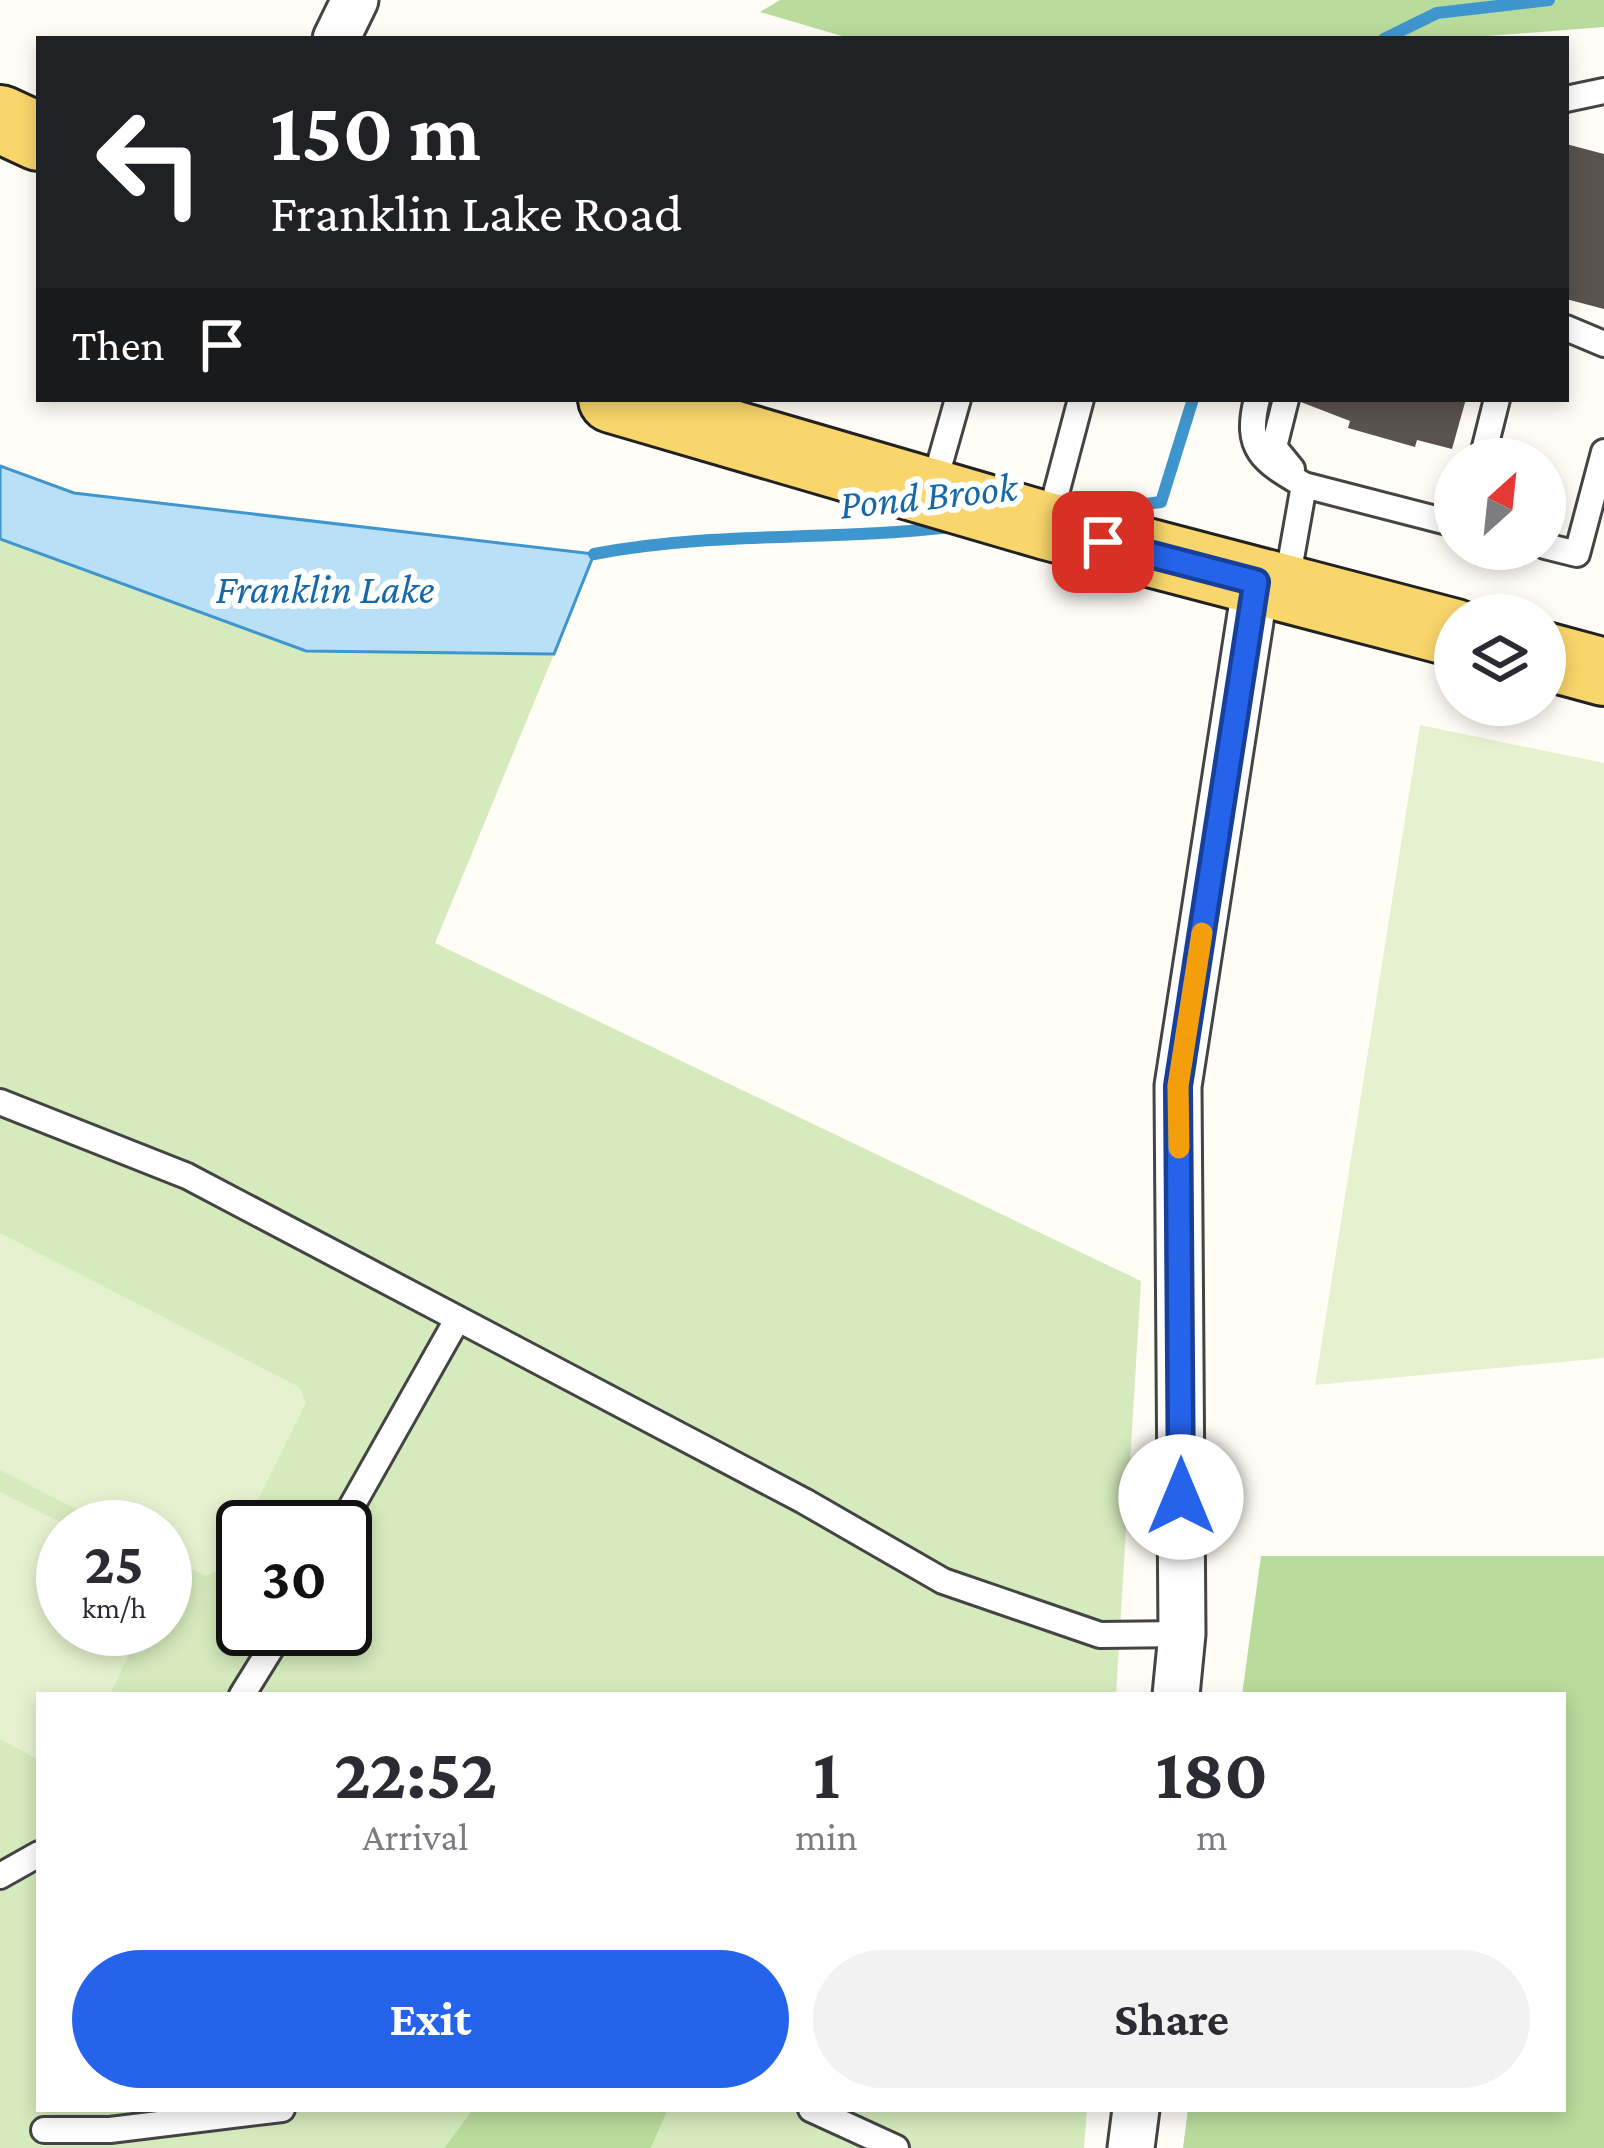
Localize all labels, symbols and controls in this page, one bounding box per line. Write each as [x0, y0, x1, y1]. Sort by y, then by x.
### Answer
icon: left [72, 84, 228, 240]
text: 150 m [270, 85, 481, 178]
text: Franklin Lake Road [270, 183, 682, 243]
icon: arrive [189, 312, 255, 378]
text: Then [72, 320, 165, 370]
north arrow [1434, 438, 1566, 570]
map controls [1434, 438, 1566, 726]
water label: Pond Brook [837, 462, 1021, 528]
pin [1052, 491, 1154, 593]
icon: arrive [1070, 509, 1136, 575]
water label: Franklin Lake [216, 565, 435, 612]
button: layers [1434, 594, 1566, 726]
position arrow [1118, 1434, 1244, 1560]
speed limit sign: 30 [216, 1500, 372, 1656]
text: 25 [84, 1529, 144, 1596]
text: km/h [82, 1591, 146, 1624]
text: 22:52 [334, 1733, 497, 1813]
text: 1 [813, 1733, 840, 1813]
text: 180 [1156, 1733, 1268, 1813]
text: Arrival [363, 1815, 469, 1858]
text: min [795, 1815, 858, 1858]
text: m [1196, 1815, 1227, 1858]
button: Exit [72, 1950, 789, 2088]
button: Share [813, 1950, 1530, 2088]

